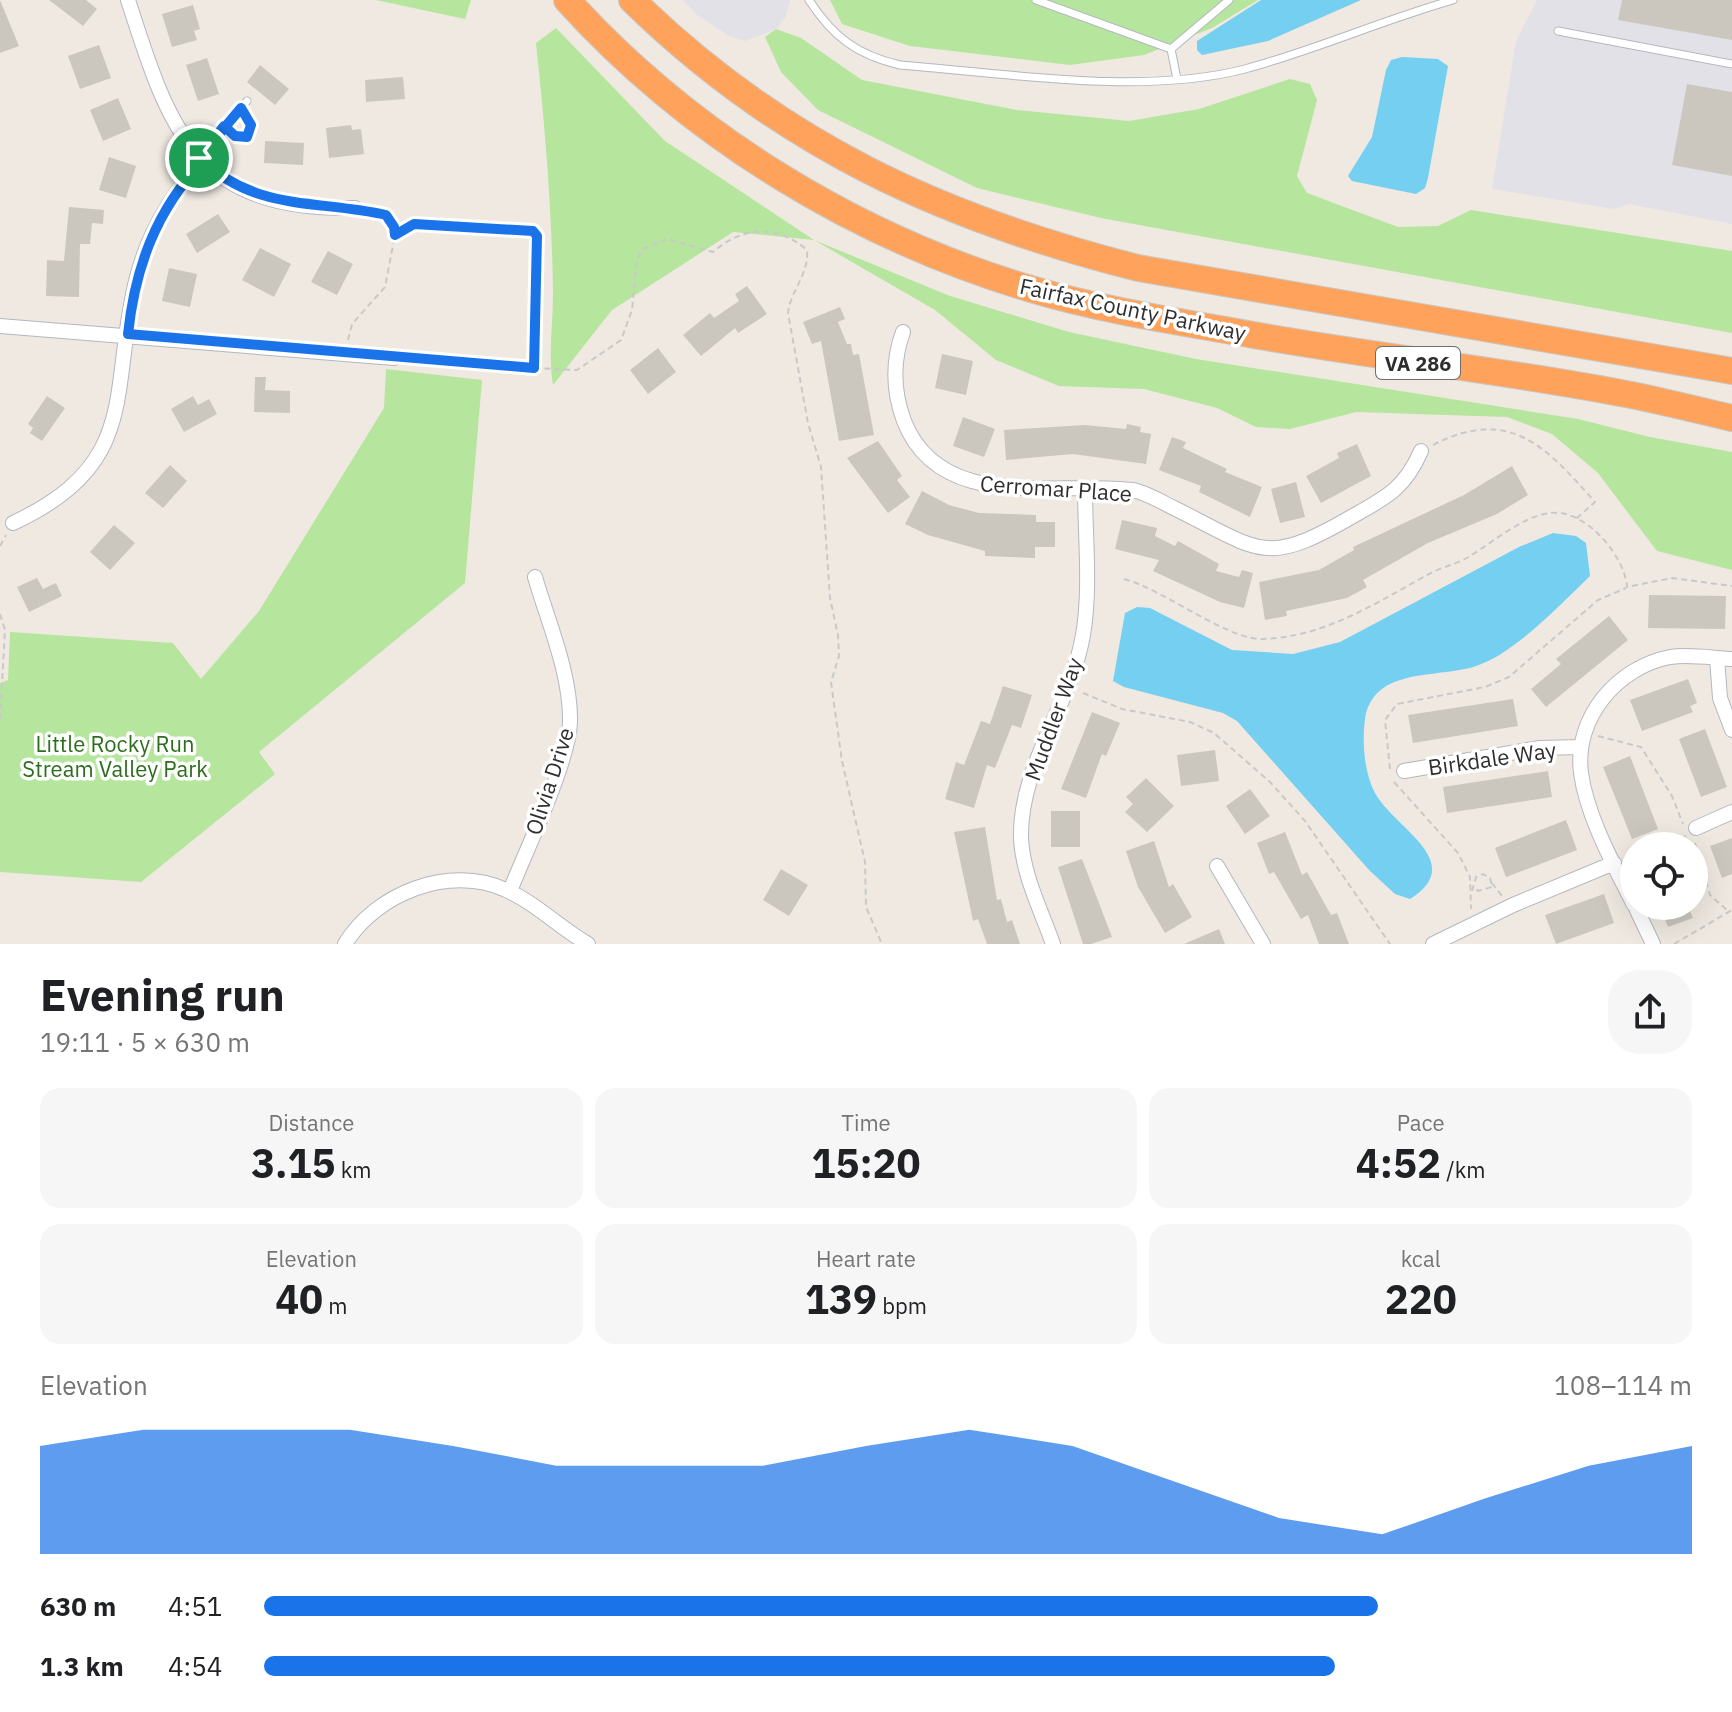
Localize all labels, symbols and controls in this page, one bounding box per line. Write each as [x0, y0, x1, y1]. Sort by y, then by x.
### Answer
pin [165, 124, 233, 192]
icon: arrive [177, 136, 221, 180]
street label: Fairfax County Parkway [1017, 271, 1249, 347]
road number: VA 286 [1376, 347, 1460, 379]
street label: Cerromar Place [979, 468, 1133, 508]
street label: Muddler Way [1017, 653, 1089, 785]
street label: Olivia Drive [518, 724, 580, 838]
park label: Little Rocky Run Stream Valley Park [22, 729, 208, 783]
street label: Birkdale Way [1426, 735, 1558, 781]
map controls [1620, 832, 1708, 920]
button: locate [1620, 832, 1708, 920]
text: Evening run [40, 966, 285, 1023]
button: share [1608, 970, 1692, 1054]
text: 19:11 · 5 × 630 m [40, 1025, 250, 1059]
text: Distance [268, 1108, 354, 1137]
text: Time [841, 1108, 891, 1137]
text: Pace [1397, 1108, 1445, 1137]
text: 3.15 [251, 1137, 336, 1189]
text: 15:20 [811, 1137, 921, 1189]
text: 4:52 [1356, 1137, 1441, 1189]
text: km [336, 1155, 372, 1184]
text: /km [1441, 1155, 1485, 1184]
text: Elevation [266, 1244, 357, 1273]
text: Heart rate [816, 1244, 916, 1273]
text: kcal [1401, 1244, 1441, 1273]
text: 40 [275, 1273, 323, 1325]
text: 139 [805, 1273, 877, 1325]
text: 220 [1385, 1273, 1457, 1325]
text: m [323, 1291, 348, 1320]
text: bpm [877, 1291, 927, 1320]
text: Elevation [40, 1368, 148, 1402]
text: 108–114 m [1554, 1368, 1692, 1402]
text: 630 m [40, 1589, 116, 1623]
text: 4:51 [168, 1589, 222, 1623]
text: 1.3 km [40, 1649, 124, 1683]
text: 4:54 [168, 1649, 222, 1683]

